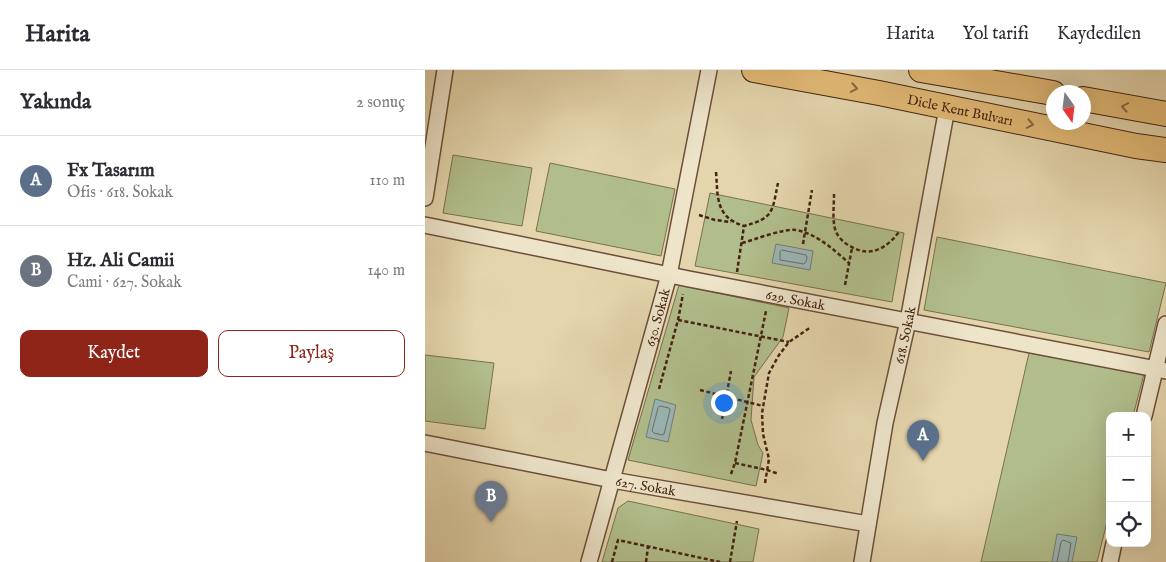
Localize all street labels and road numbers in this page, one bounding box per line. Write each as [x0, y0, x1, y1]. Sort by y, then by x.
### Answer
street label: Dicle Kent Bulvarı [906, 91, 1015, 130]
street label: 630. Sokak [641, 286, 675, 349]
street label: 629. Sokak [764, 286, 827, 315]
street label: 618. Sokak [891, 305, 921, 366]
street label: 627. Sokak [614, 473, 678, 501]

